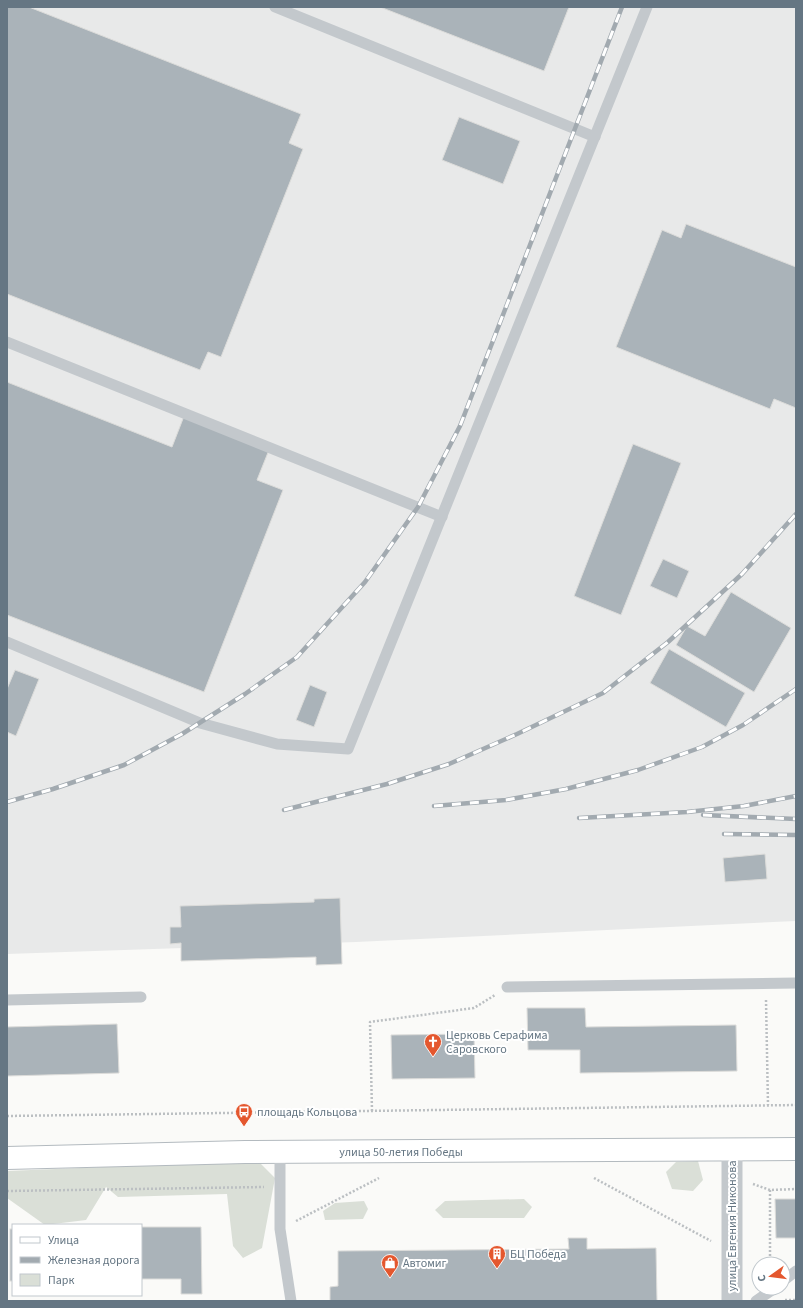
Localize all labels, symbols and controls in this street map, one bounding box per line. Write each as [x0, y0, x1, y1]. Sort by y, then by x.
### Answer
place label: Церковь Серафима Саровского [446, 1027, 548, 1058]
church icon: Церковь Серафима Саровского [423, 1032, 443, 1057]
bus stop icon: площадь Кольцова [234, 1102, 254, 1127]
place label: площадь Кольцова [257, 1104, 357, 1121]
street label: улица 50-летия Победы [339, 1144, 463, 1161]
street label: улица Евгения Никонова [724, 1161, 741, 1292]
legend [12, 1224, 142, 1296]
text: Улица [48, 1232, 79, 1249]
building icon: БЦ Победа [487, 1244, 507, 1269]
place label: БЦ Победа [510, 1246, 566, 1263]
text: Железная дорога [48, 1252, 140, 1269]
shop icon: Автомиг [380, 1253, 400, 1278]
place label: Автомиг [403, 1255, 447, 1272]
north arrow [751, 1256, 791, 1296]
text: Парк [48, 1272, 74, 1289]
text: С [754, 1273, 770, 1283]

